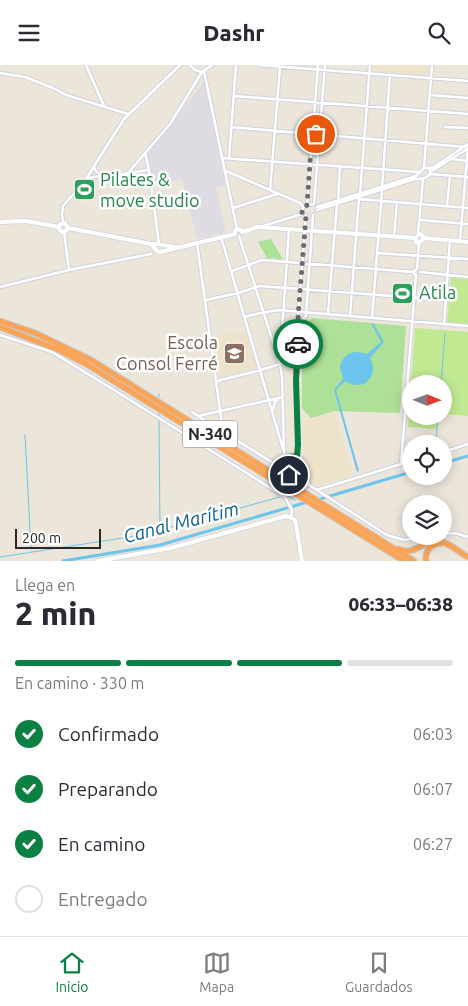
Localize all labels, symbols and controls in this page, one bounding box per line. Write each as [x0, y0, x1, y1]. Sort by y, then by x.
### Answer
icon: menu [15, 19, 43, 47]
icon: search [425, 19, 453, 47]
text: Dashr [203, 20, 265, 45]
pin [295, 113, 337, 155]
icon: bag [302, 120, 330, 148]
place label: Pilates & move studio [100, 169, 199, 210]
sports icon: Pilates & move studio [72, 178, 96, 202]
sports icon: Atila [391, 281, 415, 305]
place label: Atila [419, 282, 456, 302]
courier [273, 319, 323, 369]
icon: car [284, 330, 312, 358]
place label: Escola Consol Ferré [116, 332, 218, 373]
school or university icon: Escola Consol Ferré [222, 341, 246, 365]
north arrow [402, 375, 452, 425]
map controls [402, 375, 452, 545]
road number: N-340 [182, 421, 238, 447]
button: locate [402, 435, 452, 485]
pin [268, 454, 310, 496]
icon: home [275, 461, 303, 489]
button: layers [402, 495, 452, 545]
water label: Canal Marítim [121, 497, 241, 547]
scale bar [15, 526, 101, 549]
text: 200 m [22, 530, 61, 546]
text: Llega en [15, 576, 75, 594]
text: 06:33–06:38 [348, 593, 453, 615]
text: 2 min [15, 595, 96, 631]
text: En camino · 330 m [15, 674, 144, 692]
icon: check [15, 720, 43, 748]
text: Confirmado [58, 723, 159, 745]
text: 06:03 [413, 725, 453, 743]
icon: check [15, 775, 43, 803]
text: Preparando [58, 778, 158, 800]
text: 06:07 [413, 780, 453, 798]
icon: check [15, 830, 43, 858]
text: En camino [58, 833, 145, 855]
text: 06:27 [413, 835, 453, 853]
text: Entregado [58, 888, 148, 910]
tab: Inicio [55, 949, 89, 995]
tab: Mapa [199, 949, 234, 995]
tab: Guardados [345, 949, 413, 995]

